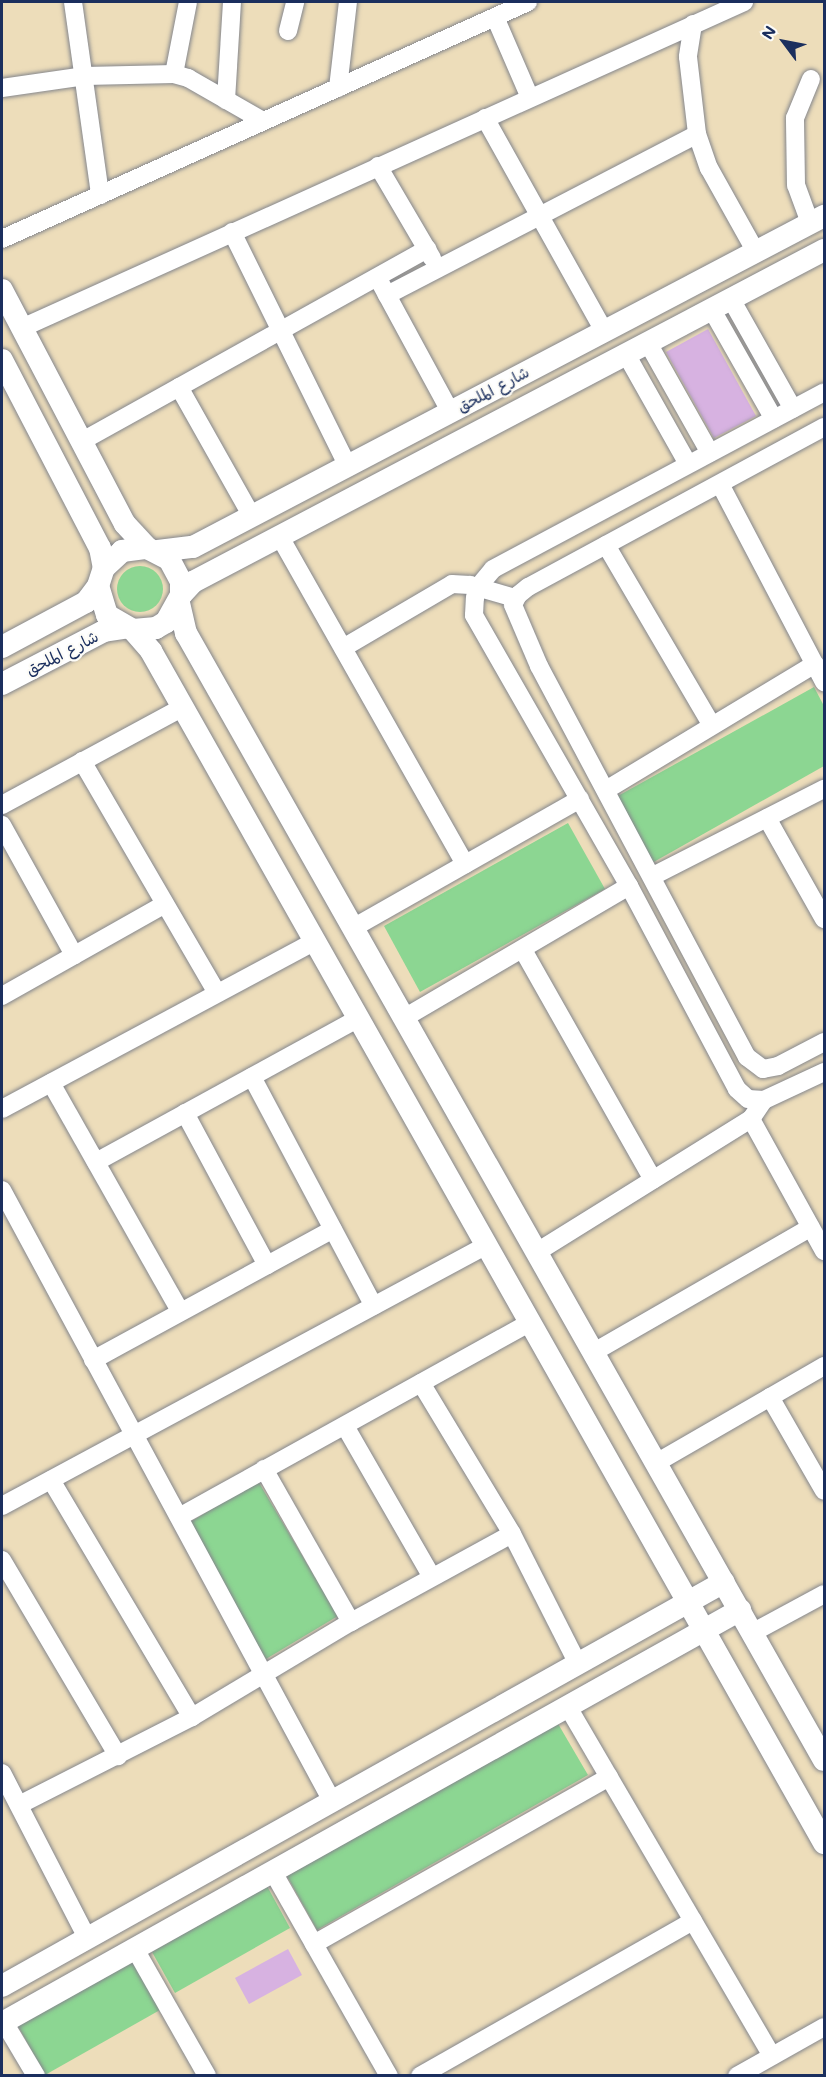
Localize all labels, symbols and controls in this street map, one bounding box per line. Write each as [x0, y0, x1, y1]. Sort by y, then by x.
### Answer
north arrow [754, 12, 814, 72]
text: N [756, 21, 780, 43]
street label: شارع الملحق [454, 362, 532, 416]
street label: شارع الملحق [22, 627, 102, 679]

